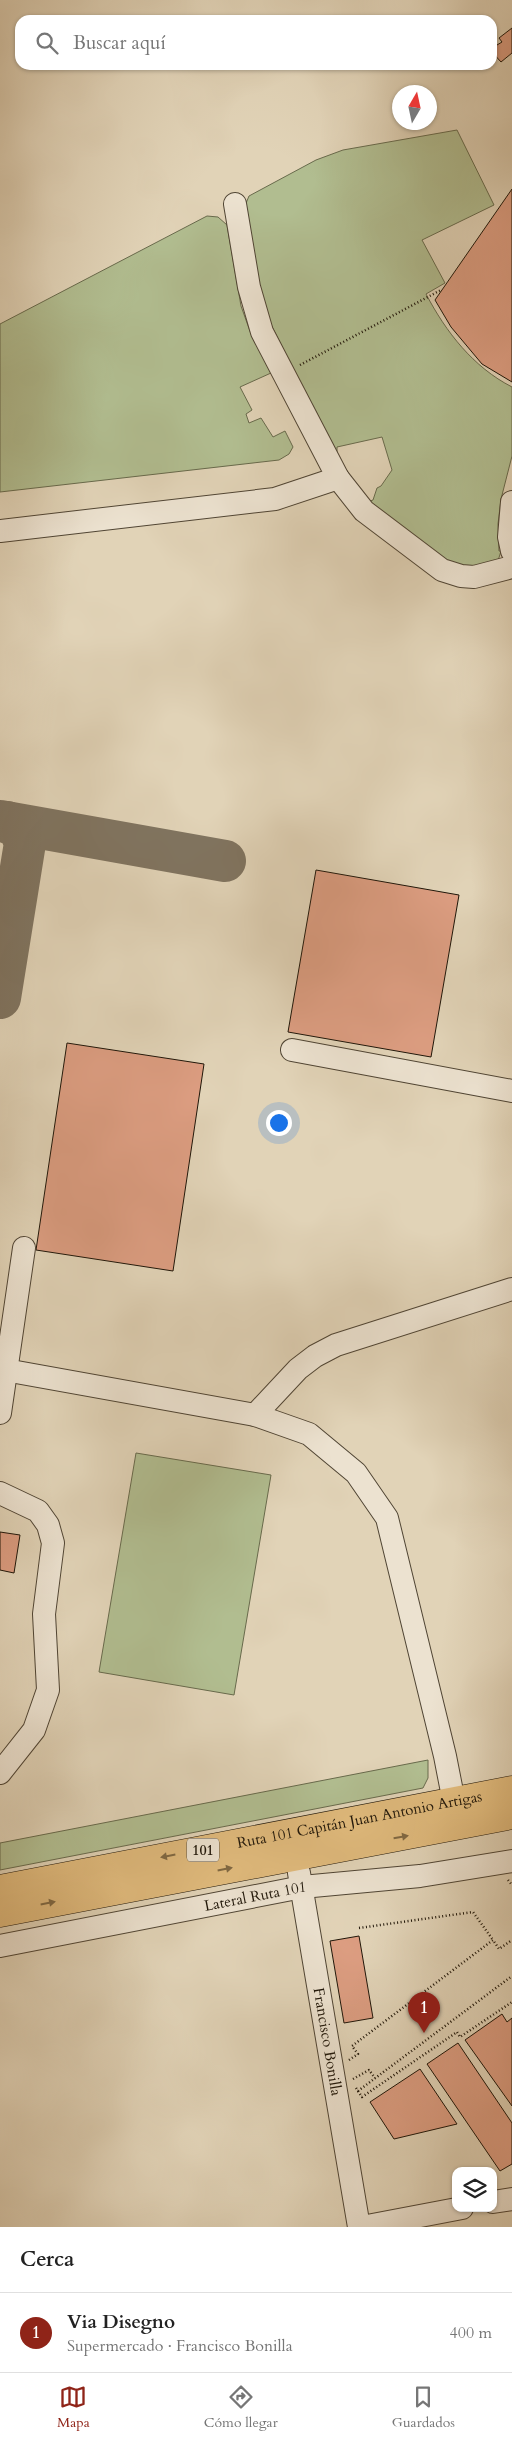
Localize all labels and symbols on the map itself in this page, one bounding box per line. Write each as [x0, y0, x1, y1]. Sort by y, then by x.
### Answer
north arrow [392, 85, 437, 130]
your location [266, 1110, 292, 1136]
street label: Ruta 101 Capitán Juan Antonio Artigas [235, 1786, 484, 1853]
one-way arrow [393, 1832, 409, 1840]
road number: 101 [187, 1838, 219, 1862]
one-way arrow [160, 1853, 176, 1861]
one-way arrow [217, 1865, 233, 1873]
street label: Lateral Ruta 101 [202, 1877, 307, 1916]
one-way arrow [40, 1899, 56, 1907]
street label: Francisco Bonilla [309, 1986, 347, 2098]
pin: 1 [408, 1992, 440, 2033]

